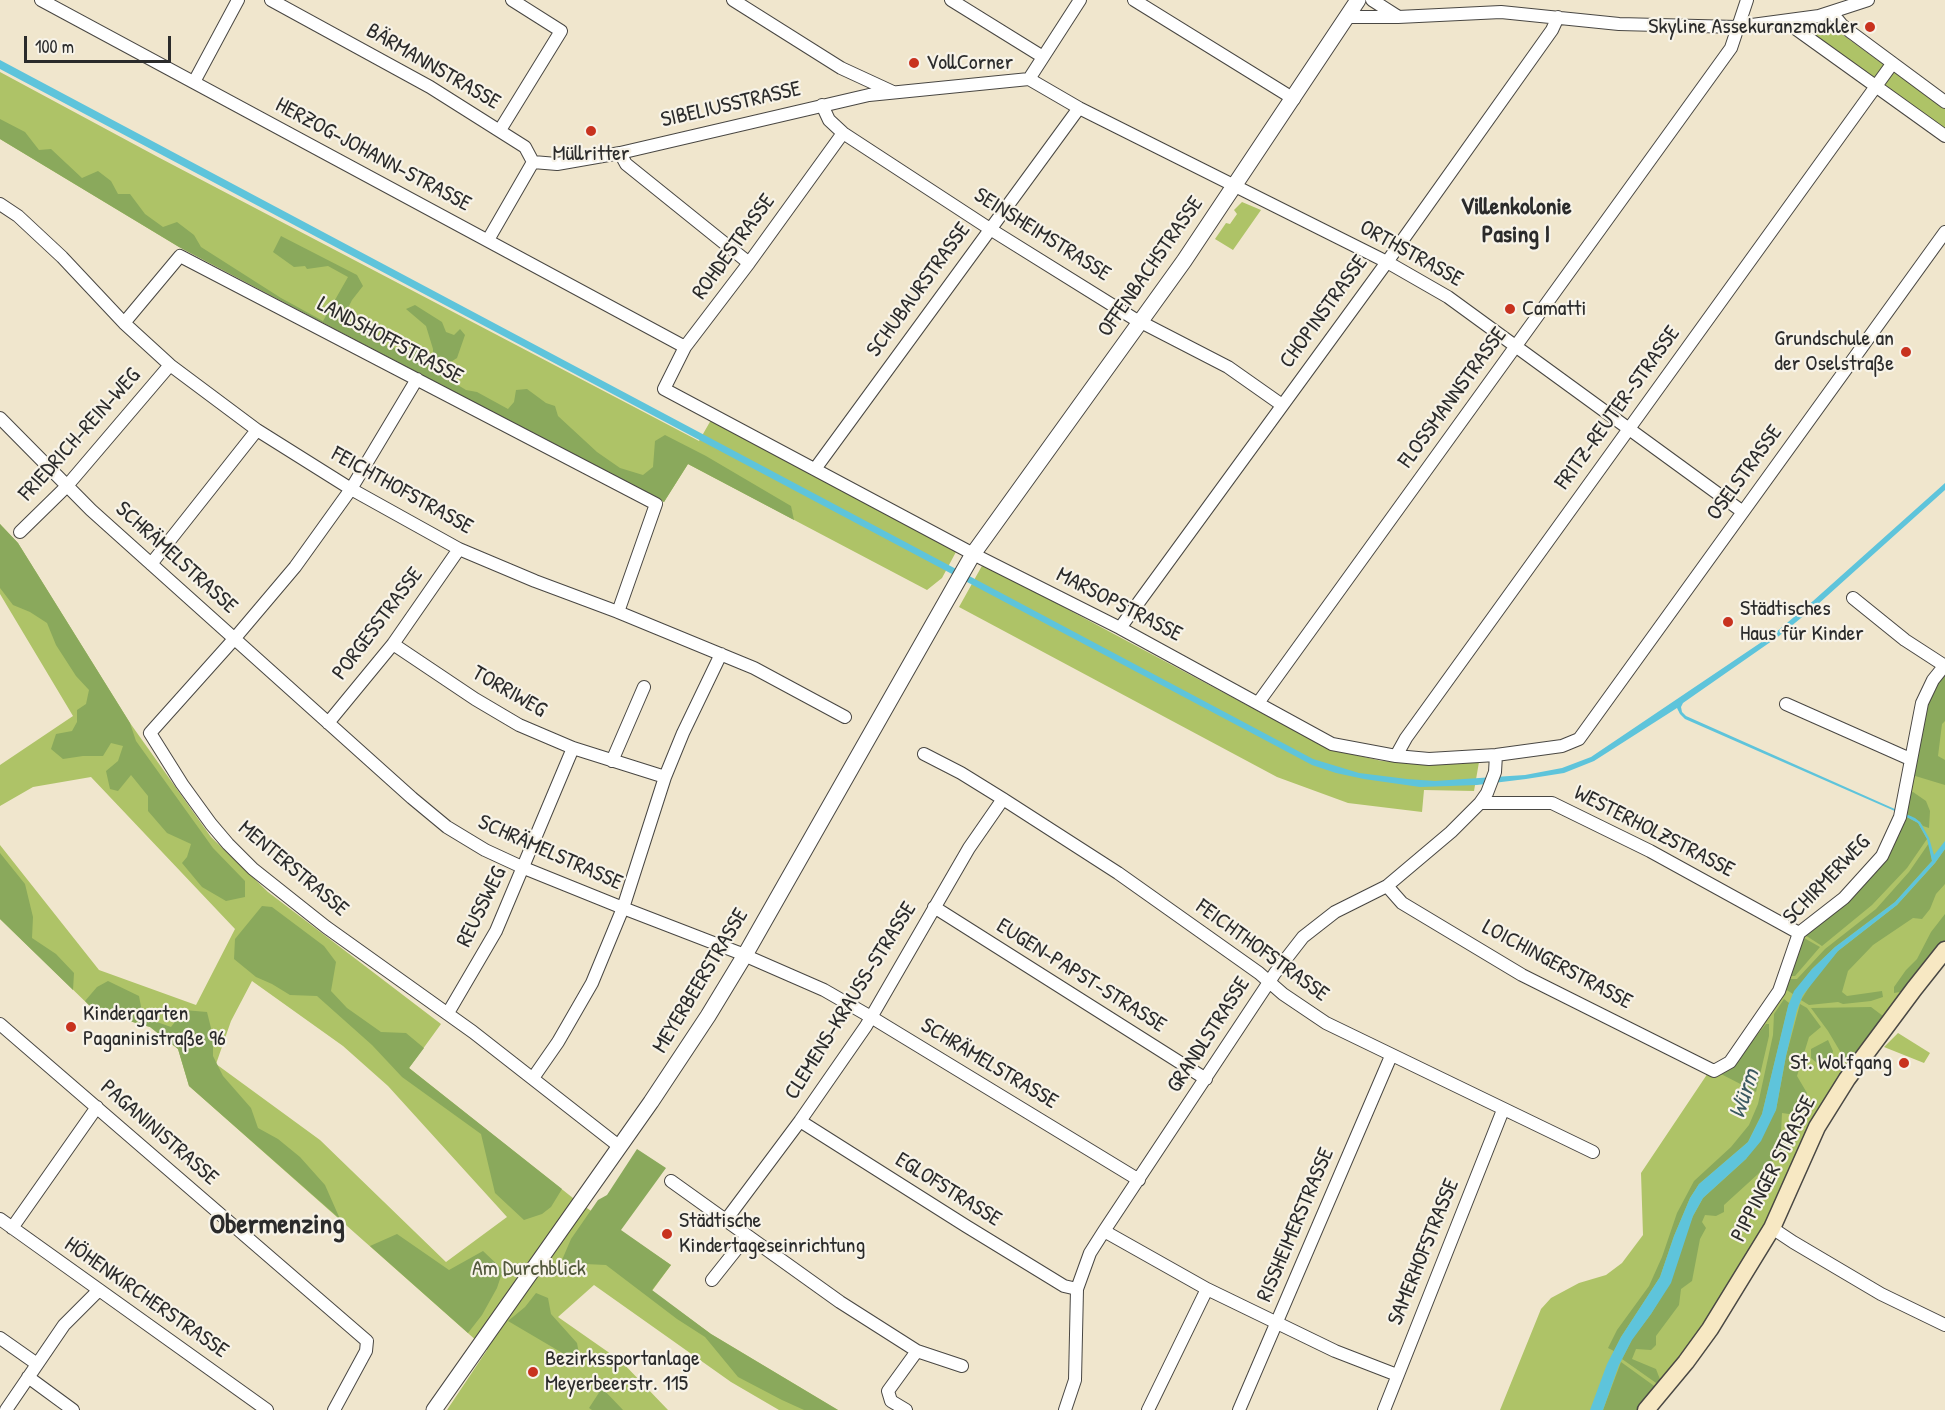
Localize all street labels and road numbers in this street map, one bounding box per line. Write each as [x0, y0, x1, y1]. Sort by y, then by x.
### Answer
street label: BÄRMANNSTRASSE [361, 18, 505, 116]
street label: SIBELIUSSTRASSE [658, 76, 804, 134]
street label: HERZOG-JOHANN-STRASSE [271, 92, 475, 218]
street label: SEINSHEIMSTRASSE [969, 182, 1115, 288]
street label: ROHDESTRASSE [687, 189, 781, 305]
street label: OFFENBACHSTRASSE [1093, 192, 1209, 342]
street label: ORTHSTRASSE [1355, 215, 1467, 293]
street label: SCHUBAURSTRASSE [861, 218, 977, 362]
street label: CHOPINSTRASSE [1274, 250, 1374, 374]
street label: LANDSHOFFSTRASSE [313, 291, 467, 391]
street label: FRITZ-REUTER-STRASSE [1550, 321, 1686, 495]
street label: FLOSSMANNSTRASSE [1393, 323, 1513, 473]
street label: FRIEDRICH-REIN-WEG [14, 363, 146, 507]
street label: OSELSTRASSE [1702, 420, 1788, 526]
street label: FEICHTHOFSTRASSE [327, 441, 477, 541]
street label: SCHRÄMELSTRASSE [109, 496, 243, 620]
street label: PORGESSTRASSE [327, 562, 429, 686]
street label: MARSOPSTRASSE [1052, 562, 1186, 648]
street label: TORRIWEG [467, 660, 551, 724]
street label: WESTERHOLZSTRASSE [1569, 780, 1739, 884]
street label: SCHRÄMELSTRASSE [474, 809, 626, 897]
street label: MENTERSTRASSE [233, 815, 353, 923]
street label: SCHIRMERWEG [1778, 830, 1876, 930]
street label: REUSSWEG [451, 863, 513, 951]
street label: FEICHTHOFSTRASSE [1190, 894, 1334, 1008]
street label: CLEMENS-KRAUSS-STRASSE [779, 897, 923, 1105]
street label: MEYERBEERSTRASSE [647, 904, 755, 1058]
street label: EUGEN-PAPST-STRASSE [991, 913, 1171, 1039]
street label: LOICHINGERSTRASSE [1477, 914, 1637, 1016]
street label: GRANDLSTRASSE [1162, 972, 1256, 1098]
street label: SCHRÄMELSTRASSE [916, 1013, 1062, 1115]
street label: PAGANINISTRASSE [95, 1075, 223, 1191]
street label: PIPPINGER STRASSE [1726, 1092, 1822, 1246]
street label: RISSHEIMERSTRASSE [1252, 1144, 1340, 1306]
street label: EGLOFSTRASSE [890, 1147, 1006, 1233]
street label: SAMERHOFSTRASSE [1383, 1175, 1465, 1329]
street label: HÖHENKIRCHERSTRASSE [59, 1232, 233, 1364]

